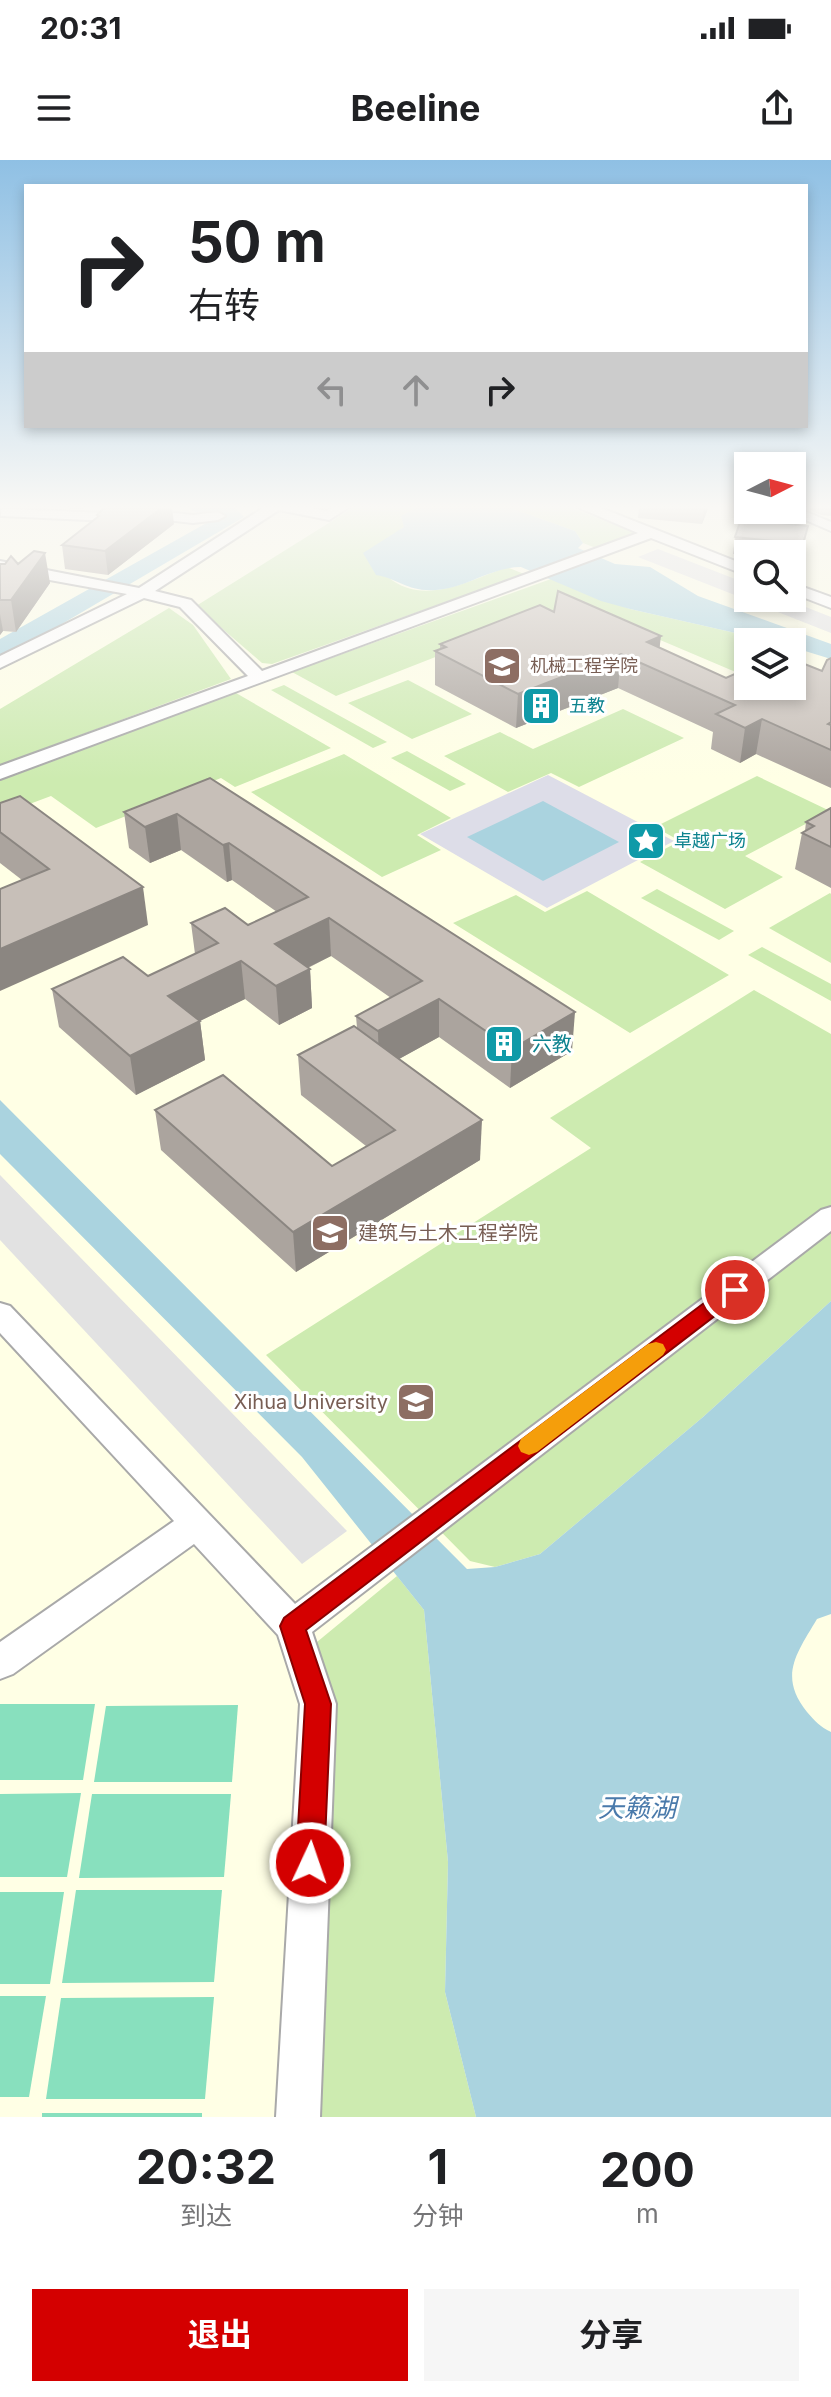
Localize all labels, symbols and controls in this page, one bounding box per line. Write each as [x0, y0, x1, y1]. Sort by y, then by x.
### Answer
text: 20:31 [40, 10, 121, 46]
icon: menu [32, 86, 76, 130]
text: Beeline [350, 86, 481, 130]
icon: share [755, 86, 799, 130]
text: 50 m [188, 208, 326, 276]
icon: right [56, 216, 160, 320]
text: 右转 [188, 283, 260, 327]
icon: left [310, 368, 354, 412]
icon: ahead [394, 368, 438, 412]
icon: right [478, 368, 522, 412]
north arrow [734, 452, 806, 524]
map controls [734, 452, 806, 700]
button: search [734, 540, 806, 612]
button: layers [734, 628, 806, 700]
school or university icon: 机械工程学院 [481, 645, 523, 687]
place label: 机械工程学院 [530, 655, 638, 676]
building icon: 五教 [520, 685, 562, 727]
place label: 五教 [569, 695, 605, 716]
place icon: 卓越广场 [625, 820, 667, 862]
place label: 卓越广场 [674, 830, 746, 851]
building icon: 六教 [483, 1023, 525, 1065]
place label: 六教 [532, 1032, 572, 1056]
school or university icon: 建筑与土木工程学院 [309, 1212, 351, 1254]
place label: 建筑与土木工程学院 [358, 1221, 538, 1245]
pin [701, 1256, 769, 1324]
icon: arrive [713, 1268, 757, 1312]
school or university icon: Xihua University [395, 1381, 437, 1423]
place label: Xihua University [234, 1390, 388, 1414]
water label: 天籁湖 [598, 1792, 680, 1823]
position arrow [268, 1821, 352, 1905]
text: 20:32 [136, 2137, 276, 2196]
text: 1 [428, 2137, 448, 2196]
text: 200 [600, 2140, 695, 2199]
text: m [636, 2198, 659, 2229]
text: 到达 [180, 2200, 232, 2231]
text: 分钟 [412, 2200, 464, 2231]
button: 退出 [32, 2289, 408, 2381]
button: 分享 [424, 2289, 799, 2381]

